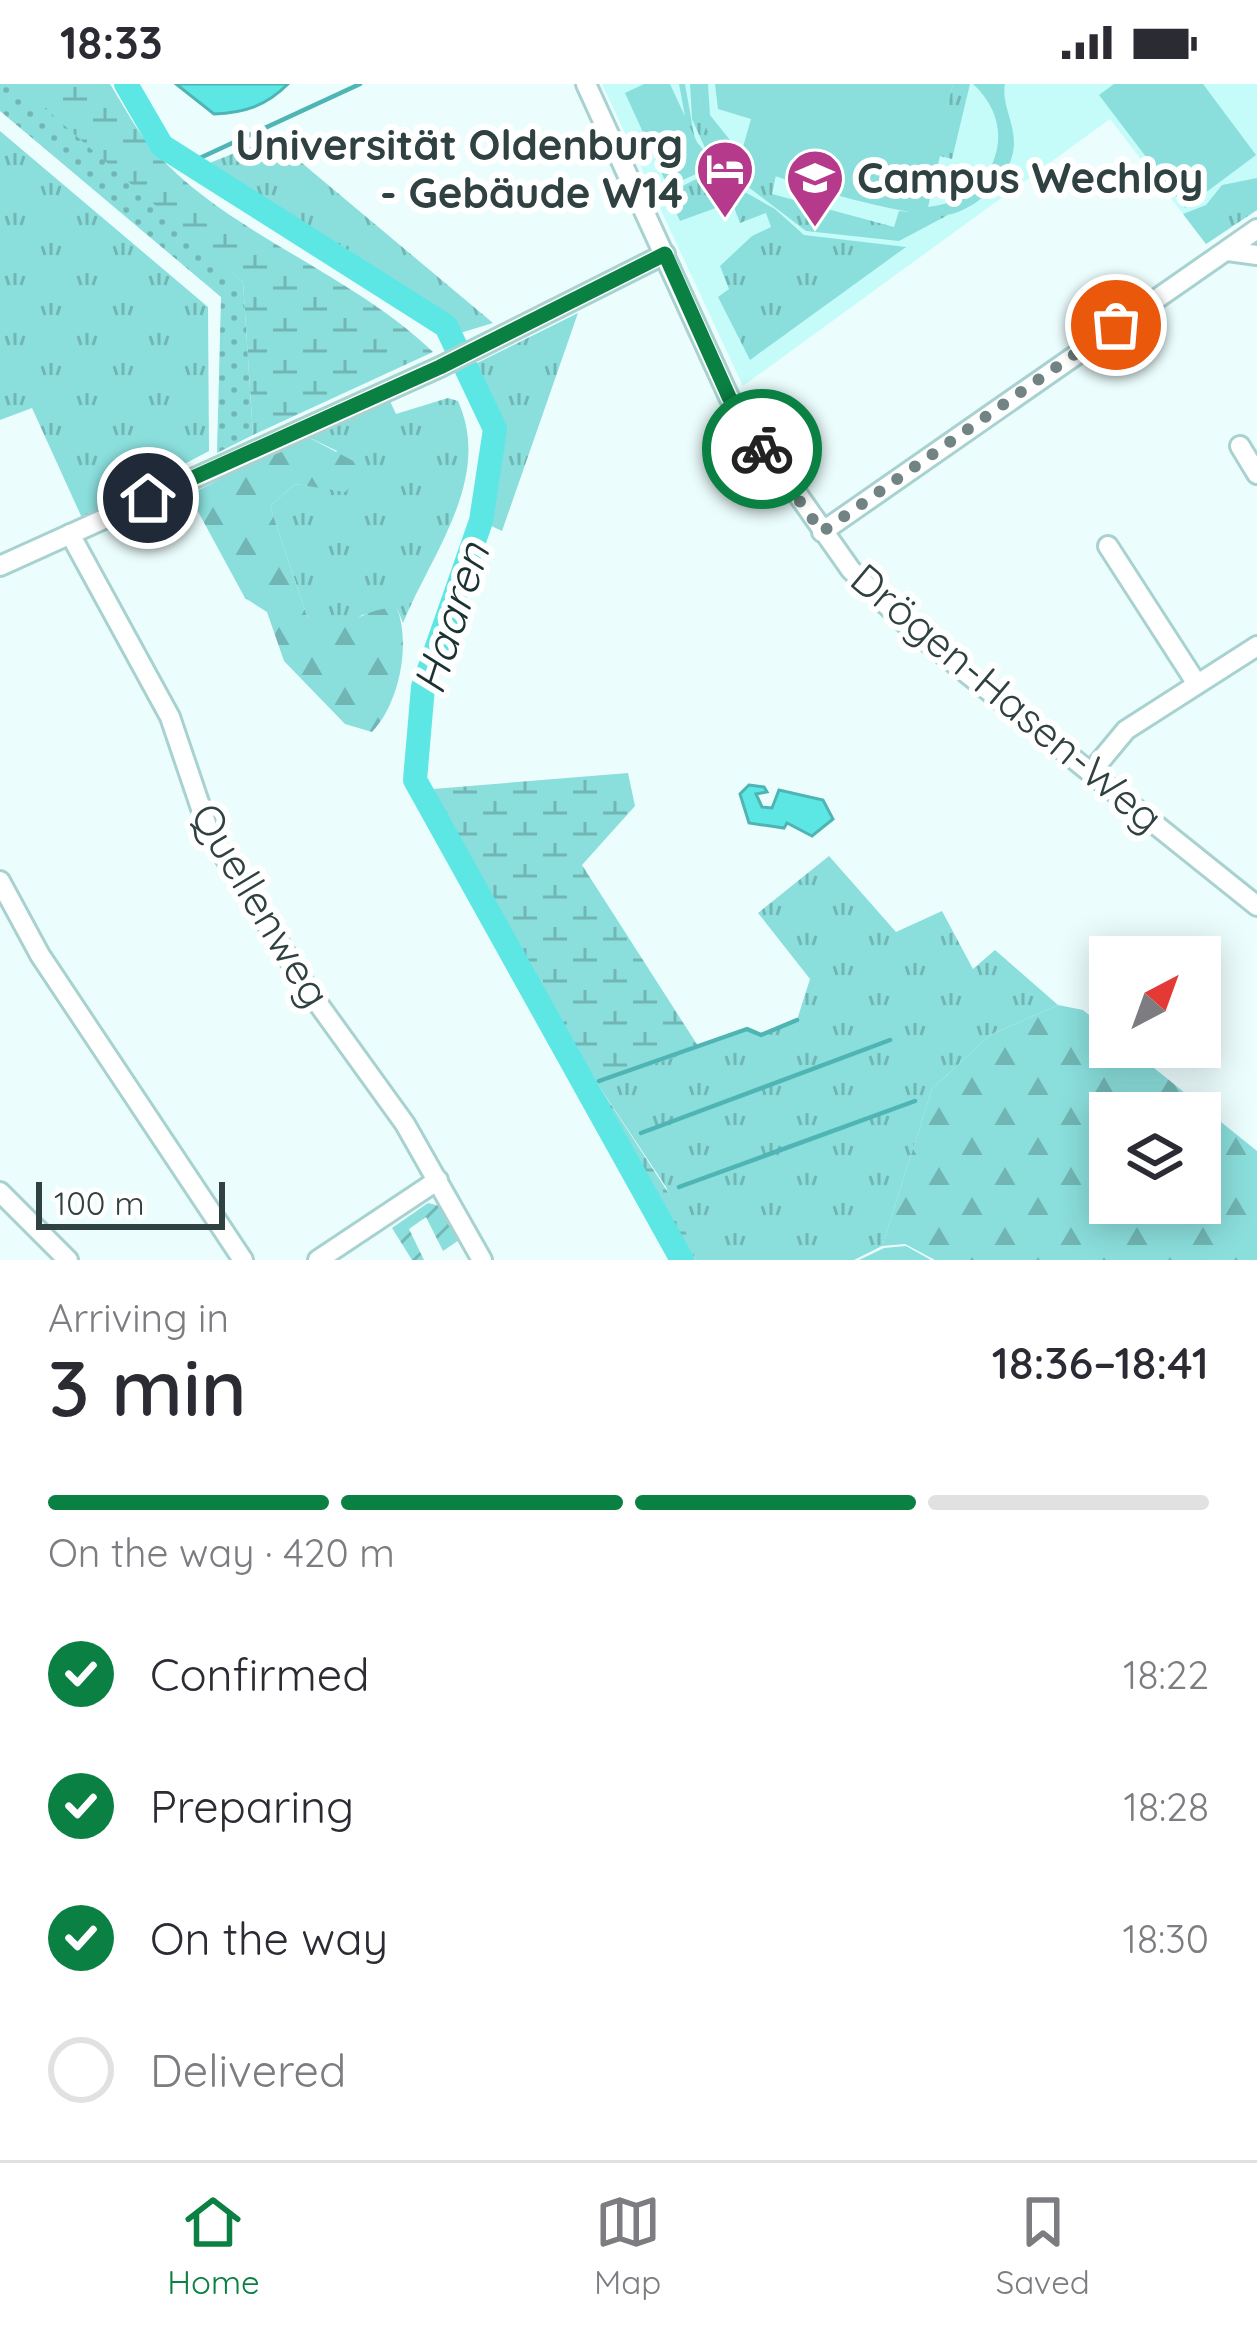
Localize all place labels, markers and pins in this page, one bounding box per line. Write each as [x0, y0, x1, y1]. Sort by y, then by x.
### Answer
place label: Universität Oldenburg - Gebäude W14 [235, 118, 683, 219]
hotel icon: Universität Oldenburg - Gebäude W14 [694, 138, 756, 220]
school or university icon: Campus Wechloy [784, 147, 846, 229]
place label: Campus Wechloy [857, 151, 1203, 204]
pin [1065, 274, 1167, 376]
pin [97, 447, 199, 549]

